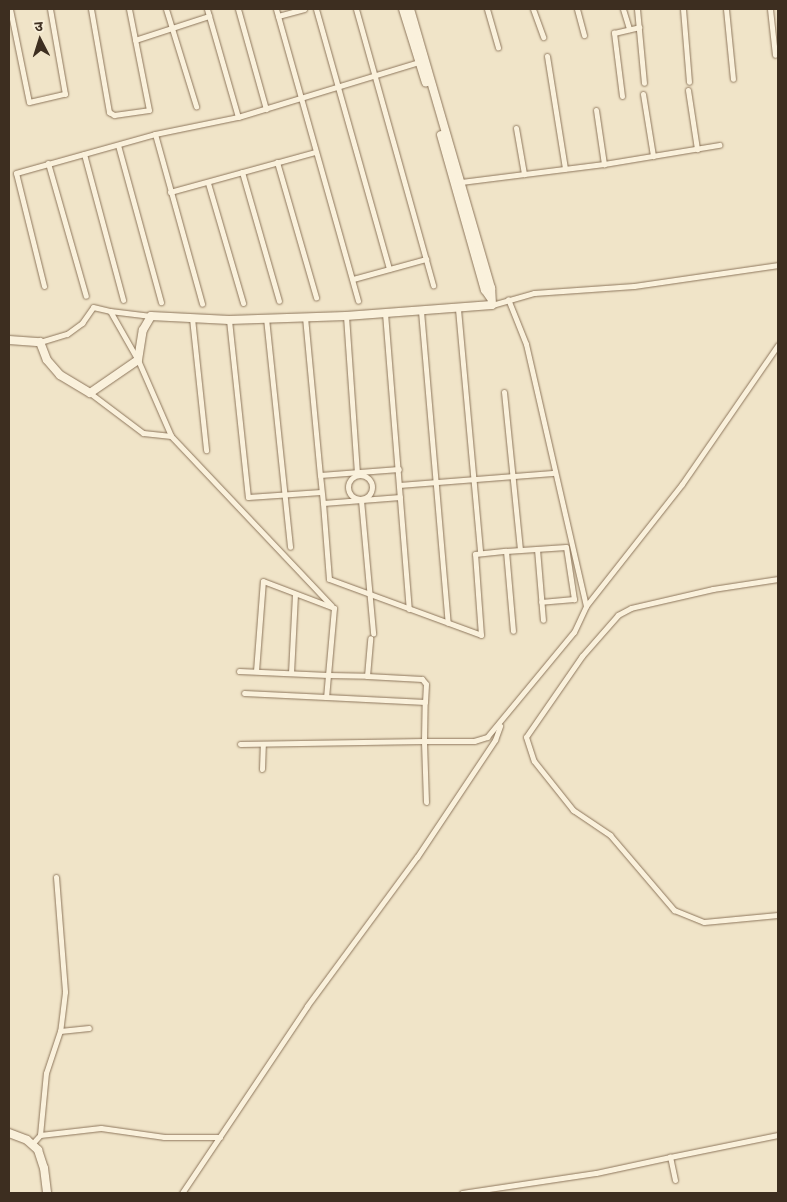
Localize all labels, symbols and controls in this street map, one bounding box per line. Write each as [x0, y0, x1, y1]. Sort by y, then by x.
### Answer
north arrow [15, 15, 65, 65]
text: उ [34, 15, 44, 35]

